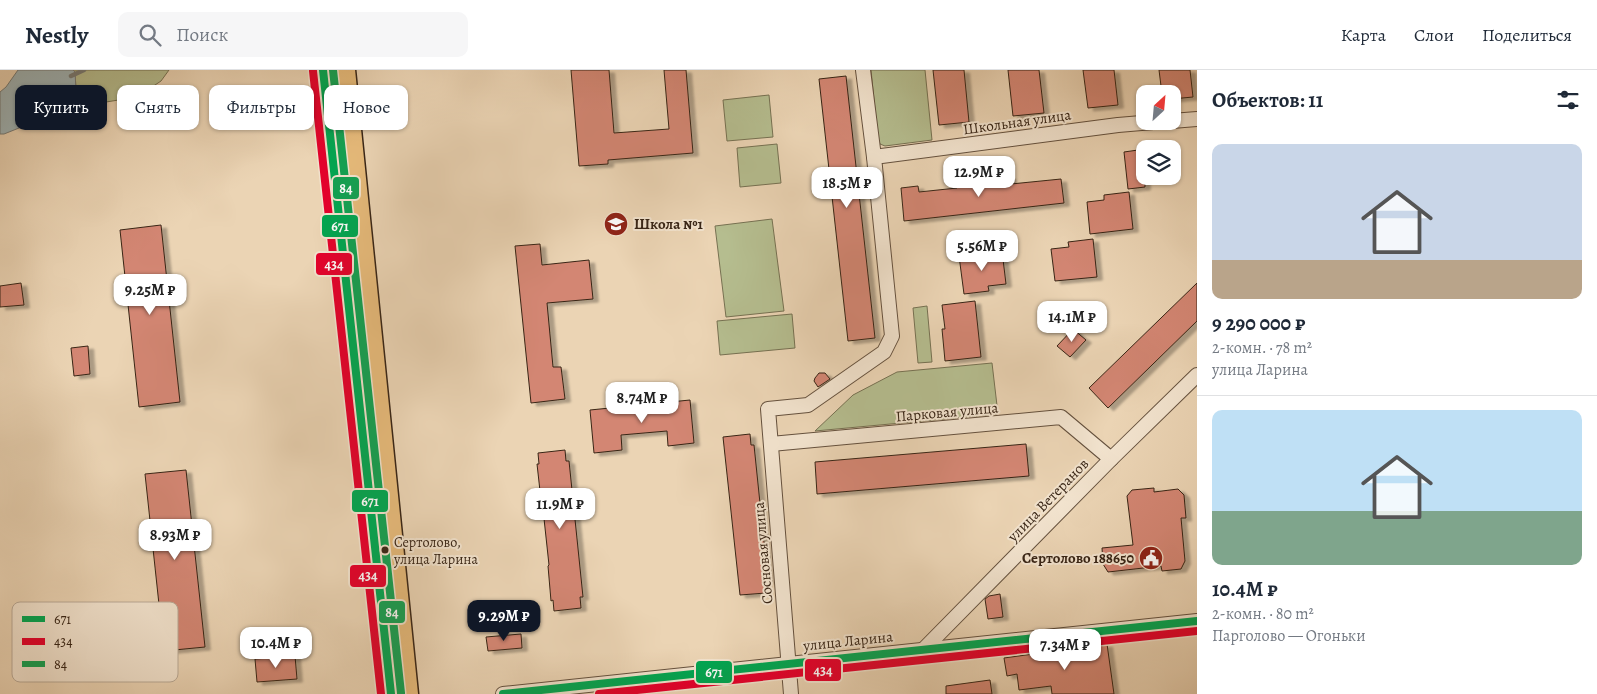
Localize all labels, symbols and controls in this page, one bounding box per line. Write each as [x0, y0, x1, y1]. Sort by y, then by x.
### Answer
search box [118, 12, 468, 57]
text: Nestly [25, 19, 88, 51]
icon: search [136, 21, 164, 49]
text: Поиск [176, 22, 228, 48]
text: Карта [1341, 23, 1386, 47]
text: Слои [1414, 23, 1454, 47]
text: Поделиться [1482, 23, 1572, 47]
chip: Купить [15, 85, 107, 130]
chip: Снять [117, 85, 199, 130]
chip: Фильтры [209, 85, 314, 130]
chip: Новое [324, 85, 408, 130]
north arrow [1136, 85, 1181, 130]
map controls [1136, 85, 1181, 185]
text: Объектов: 11 [1212, 86, 1323, 114]
icon: filters [1554, 86, 1582, 114]
street label: Школьная улица [962, 104, 1072, 139]
button: layers [1136, 140, 1181, 185]
pin: 12.9M ₽ [933, 156, 1025, 198]
text: 12.9M ₽ [954, 161, 1004, 183]
pin: 18.5M ₽ [801, 166, 893, 209]
text: 18.5M ₽ [822, 172, 872, 194]
line badge: 84 [332, 176, 360, 200]
icon: home [1352, 177, 1442, 267]
text: 84 [339, 179, 353, 198]
school or university icon: Школа №1 [603, 211, 629, 237]
line badge: 671 [321, 214, 359, 238]
place label: Школа №1 [634, 214, 704, 234]
text: 671 [331, 217, 349, 236]
pin: 5.56M ₽ [936, 230, 1028, 272]
text: 5.56M ₽ [957, 235, 1007, 257]
line badge: 434 [315, 252, 353, 276]
text: 434 [324, 255, 344, 274]
pin: 9.25M ₽ [104, 274, 196, 316]
text: 9.25M ₽ [125, 279, 175, 301]
pin: 14.1M ₽ [1026, 300, 1118, 343]
text: 14.1M ₽ [1048, 306, 1096, 328]
text: 9 290 000 ₽ [1212, 309, 1305, 337]
text: 2-комн. · 78 m² [1212, 337, 1312, 359]
text: улица Ларина [1212, 359, 1308, 381]
pin: 8.74M ₽ [596, 382, 688, 424]
text: 8.74M ₽ [617, 387, 667, 409]
street label: Парковая улица [895, 398, 999, 426]
icon: home [1352, 442, 1442, 532]
street label: улица Ветеранов [1002, 454, 1093, 547]
pin: 11.9M ₽ [514, 488, 606, 530]
line badge: 671 [351, 489, 389, 513]
text: 671 [361, 492, 379, 511]
text: 11.9M ₽ [536, 493, 584, 515]
street label: Сосновая улица [749, 501, 777, 605]
pin: 8.93M ₽ [129, 518, 221, 561]
text: 8.93M ₽ [150, 524, 200, 546]
place label: Сертолово, улица Ларина [393, 533, 479, 569]
marker: Сертолово, улица Ларина [380, 545, 390, 555]
public building icon: Сертолово 188650 [1138, 545, 1164, 571]
place label: Сертолово 188650 [1022, 548, 1134, 568]
line badge: 434 [349, 564, 387, 588]
text: 434 [358, 566, 378, 585]
text: 10.4M ₽ [1212, 575, 1278, 603]
line badge: 84 [378, 600, 406, 624]
pin: 9.29M ₽ [458, 600, 550, 642]
legend [12, 602, 178, 682]
text: 84 [385, 603, 399, 622]
text: 2-комн. · 80 m² [1212, 603, 1314, 625]
text: 9.29M ₽ [478, 605, 530, 627]
text: 671 [54, 610, 71, 629]
text: Парголово — Огоньки [1212, 625, 1366, 647]
pin: 10.4M ₽ [230, 626, 322, 669]
street label: улица Ларина [801, 626, 894, 656]
pin: 7.34M ₽ [1019, 628, 1111, 671]
text: 434 [54, 632, 73, 651]
text: 10.4M ₽ [251, 632, 301, 654]
text: 7.34M ₽ [1040, 634, 1090, 656]
text: 84 [54, 655, 67, 674]
line badge: 434 [804, 658, 842, 682]
line badge: 671 [695, 660, 733, 684]
text: 434 [813, 661, 833, 680]
text: 671 [705, 663, 723, 682]

